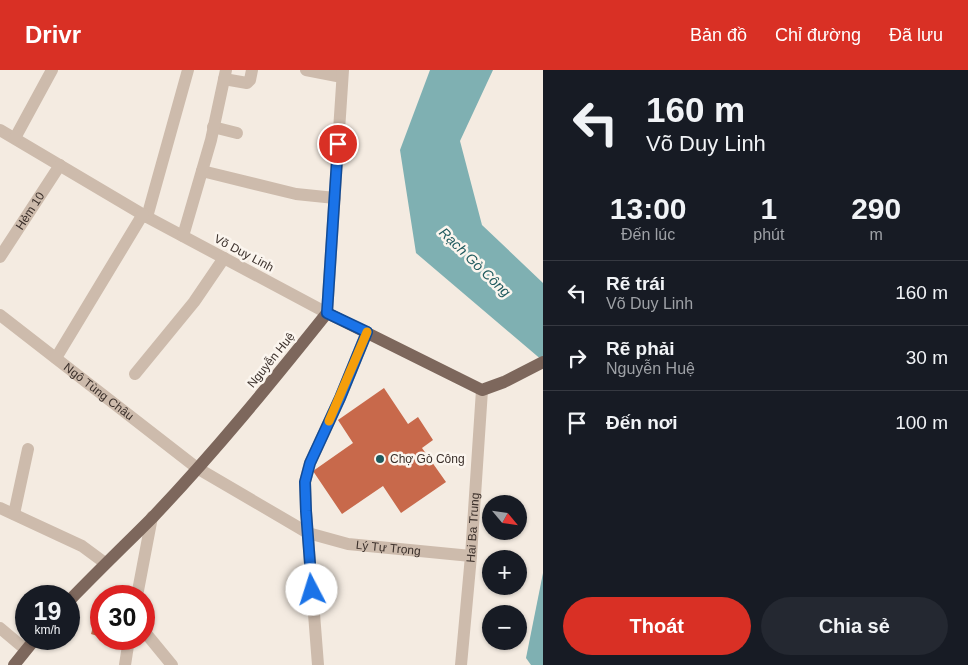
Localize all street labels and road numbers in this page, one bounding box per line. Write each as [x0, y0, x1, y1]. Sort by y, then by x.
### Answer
street label: Hẻm 10 [13, 189, 48, 232]
street label: Võ Duy Linh [212, 231, 276, 275]
street label: Nguyễn Huệ [244, 329, 298, 390]
street label: Ngô Tùng Châu [61, 360, 136, 423]
street label: Hai Ba Trung [463, 492, 482, 563]
street label: Lý Tự Trọng [355, 538, 421, 558]

